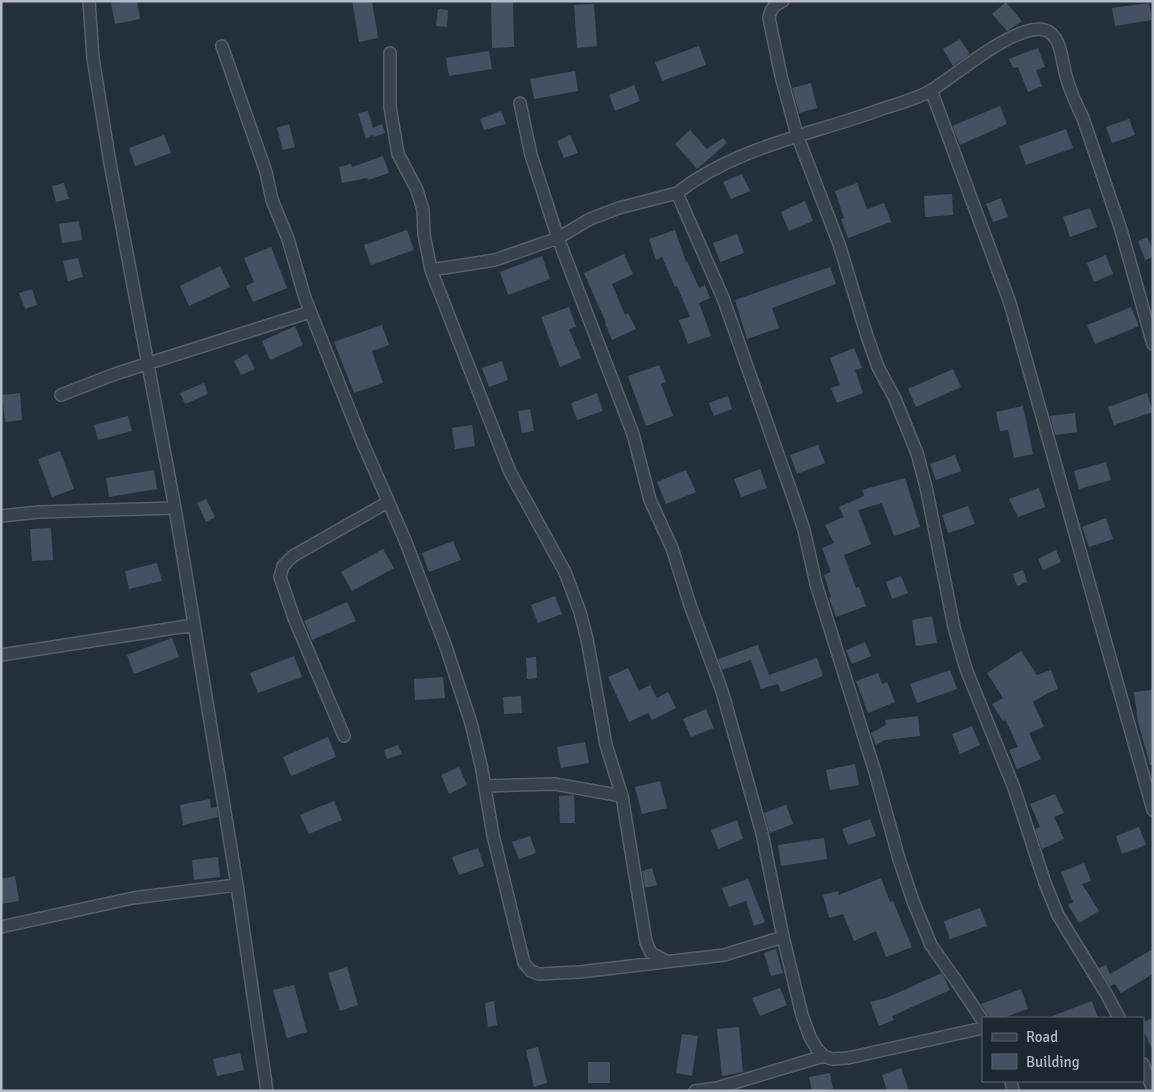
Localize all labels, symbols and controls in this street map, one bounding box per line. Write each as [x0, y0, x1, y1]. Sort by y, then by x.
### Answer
legend [982, 1017, 1144, 1082]
text: Road [1026, 1028, 1058, 1046]
text: Building [1026, 1053, 1080, 1071]

